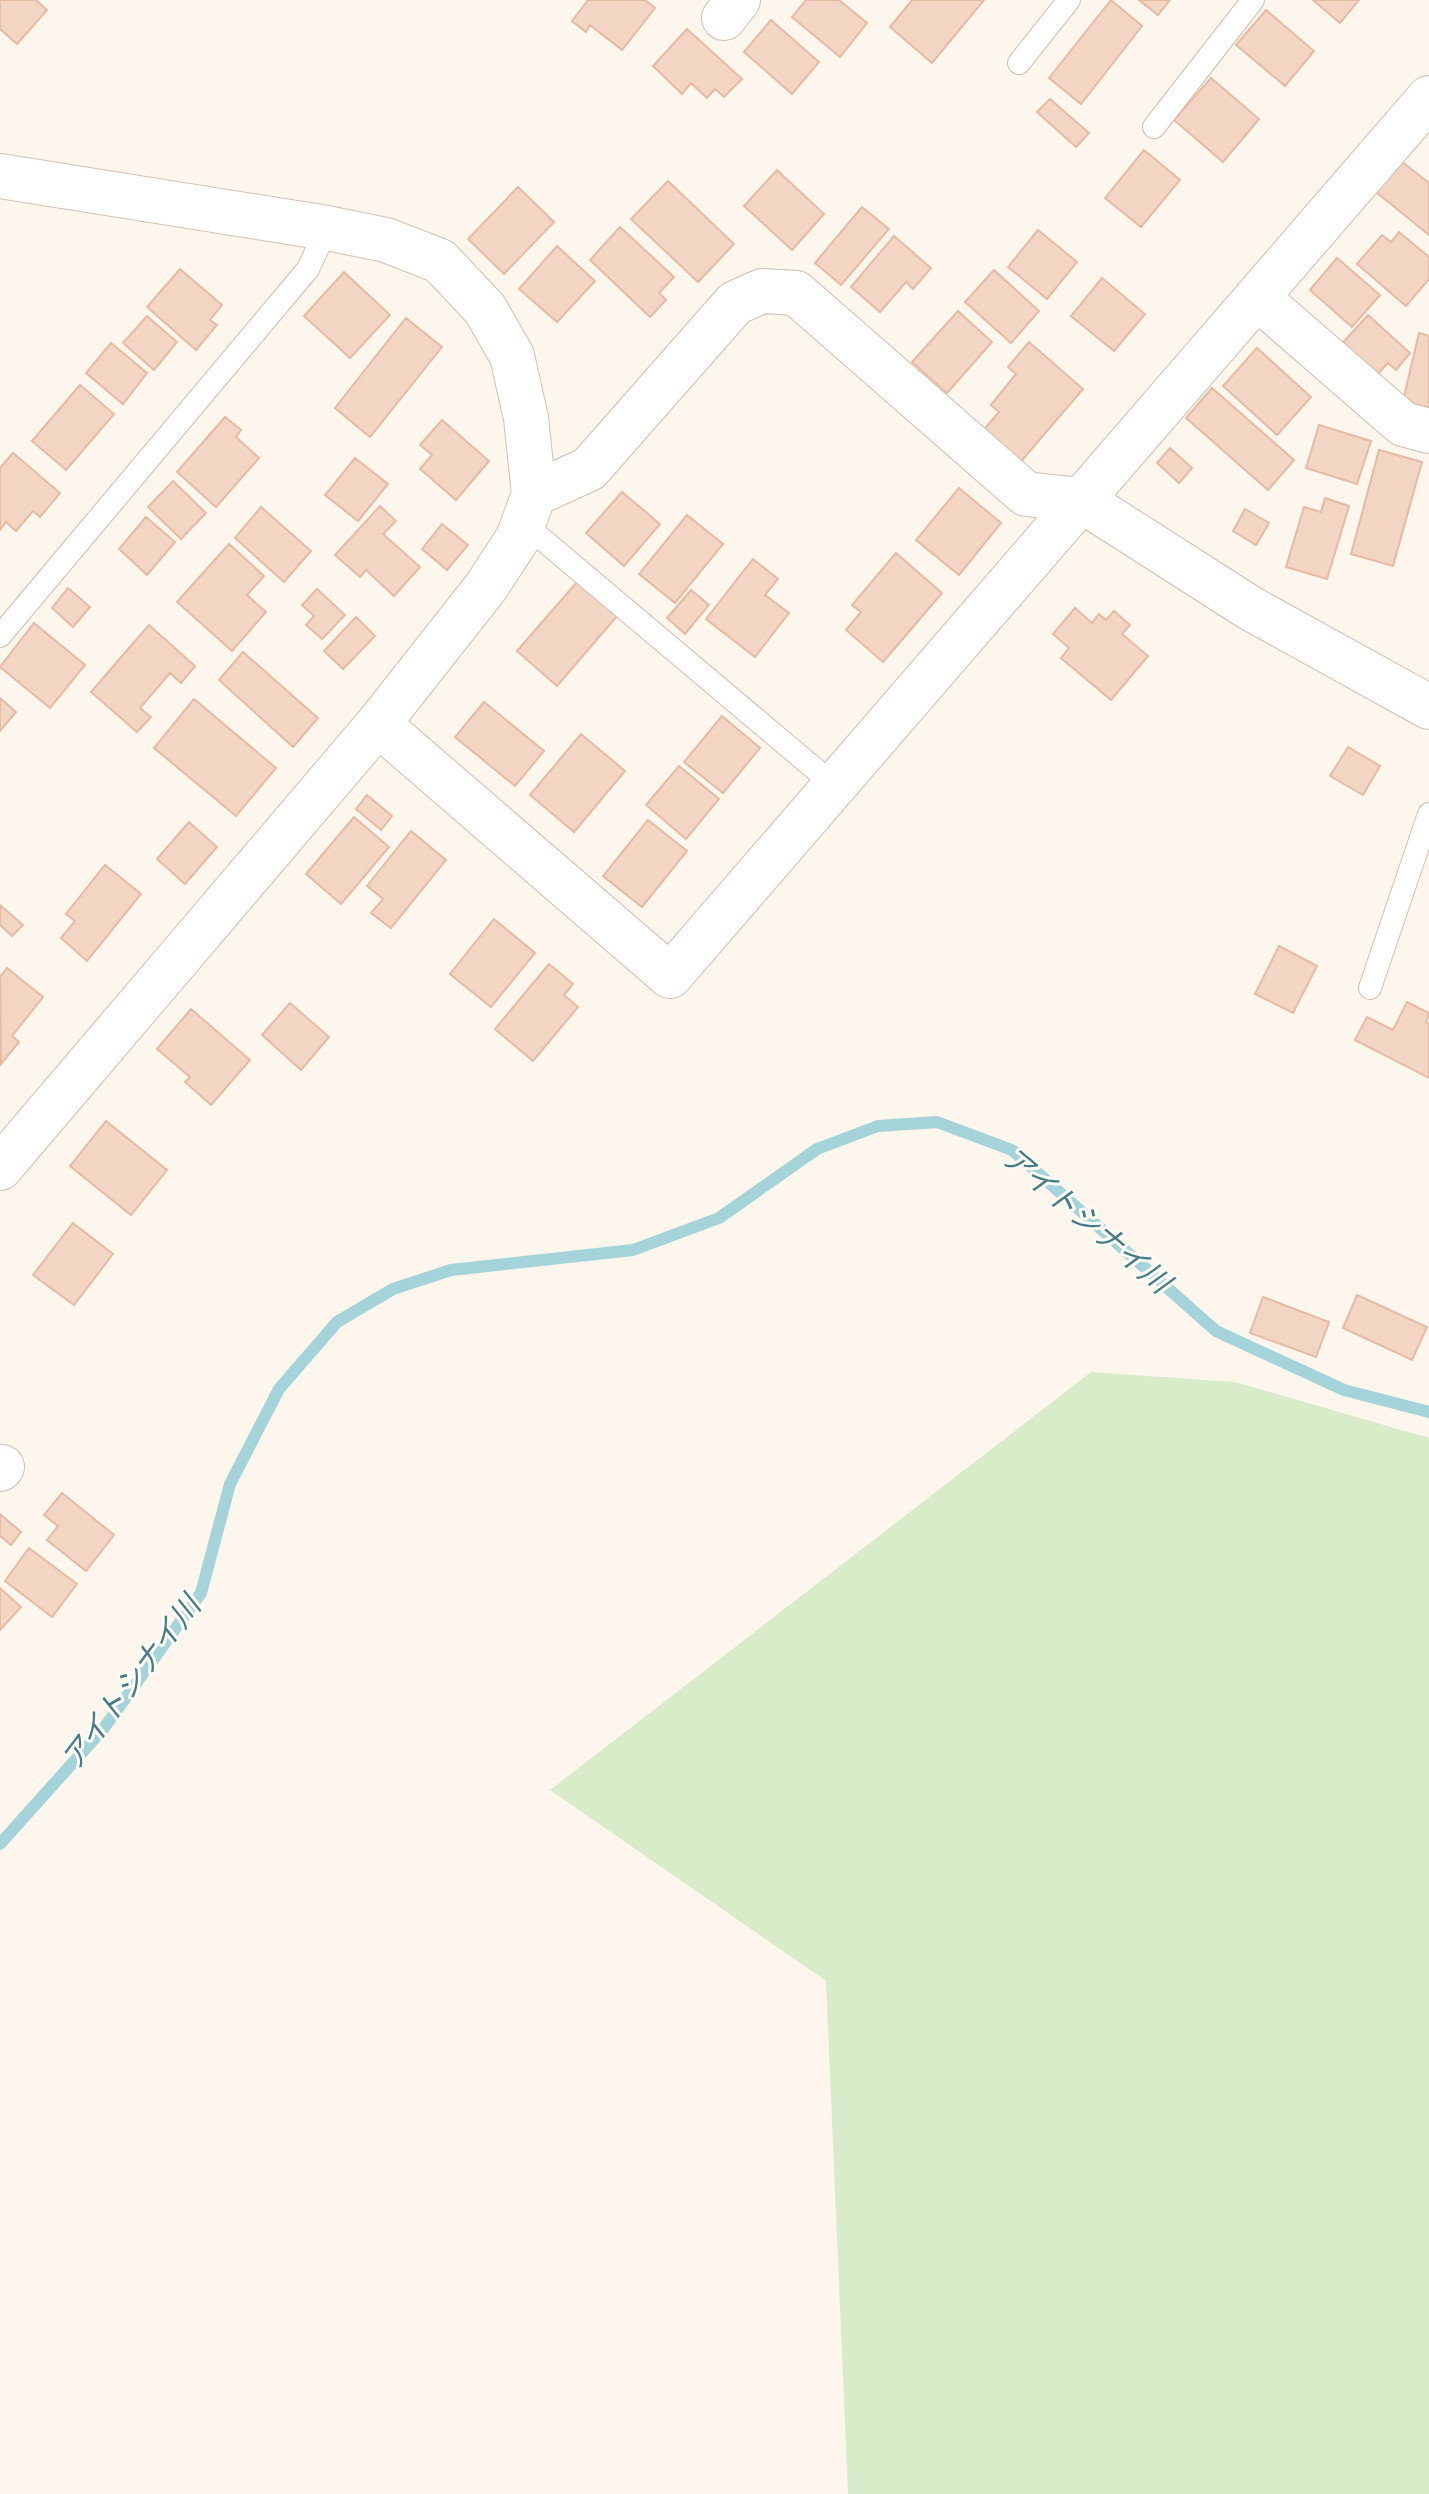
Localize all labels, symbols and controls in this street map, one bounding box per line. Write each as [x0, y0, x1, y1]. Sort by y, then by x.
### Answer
water label: アイトシナイ川 [993, 1138, 1181, 1305]
water label: アイトシナイ川 [52, 1585, 212, 1779]

